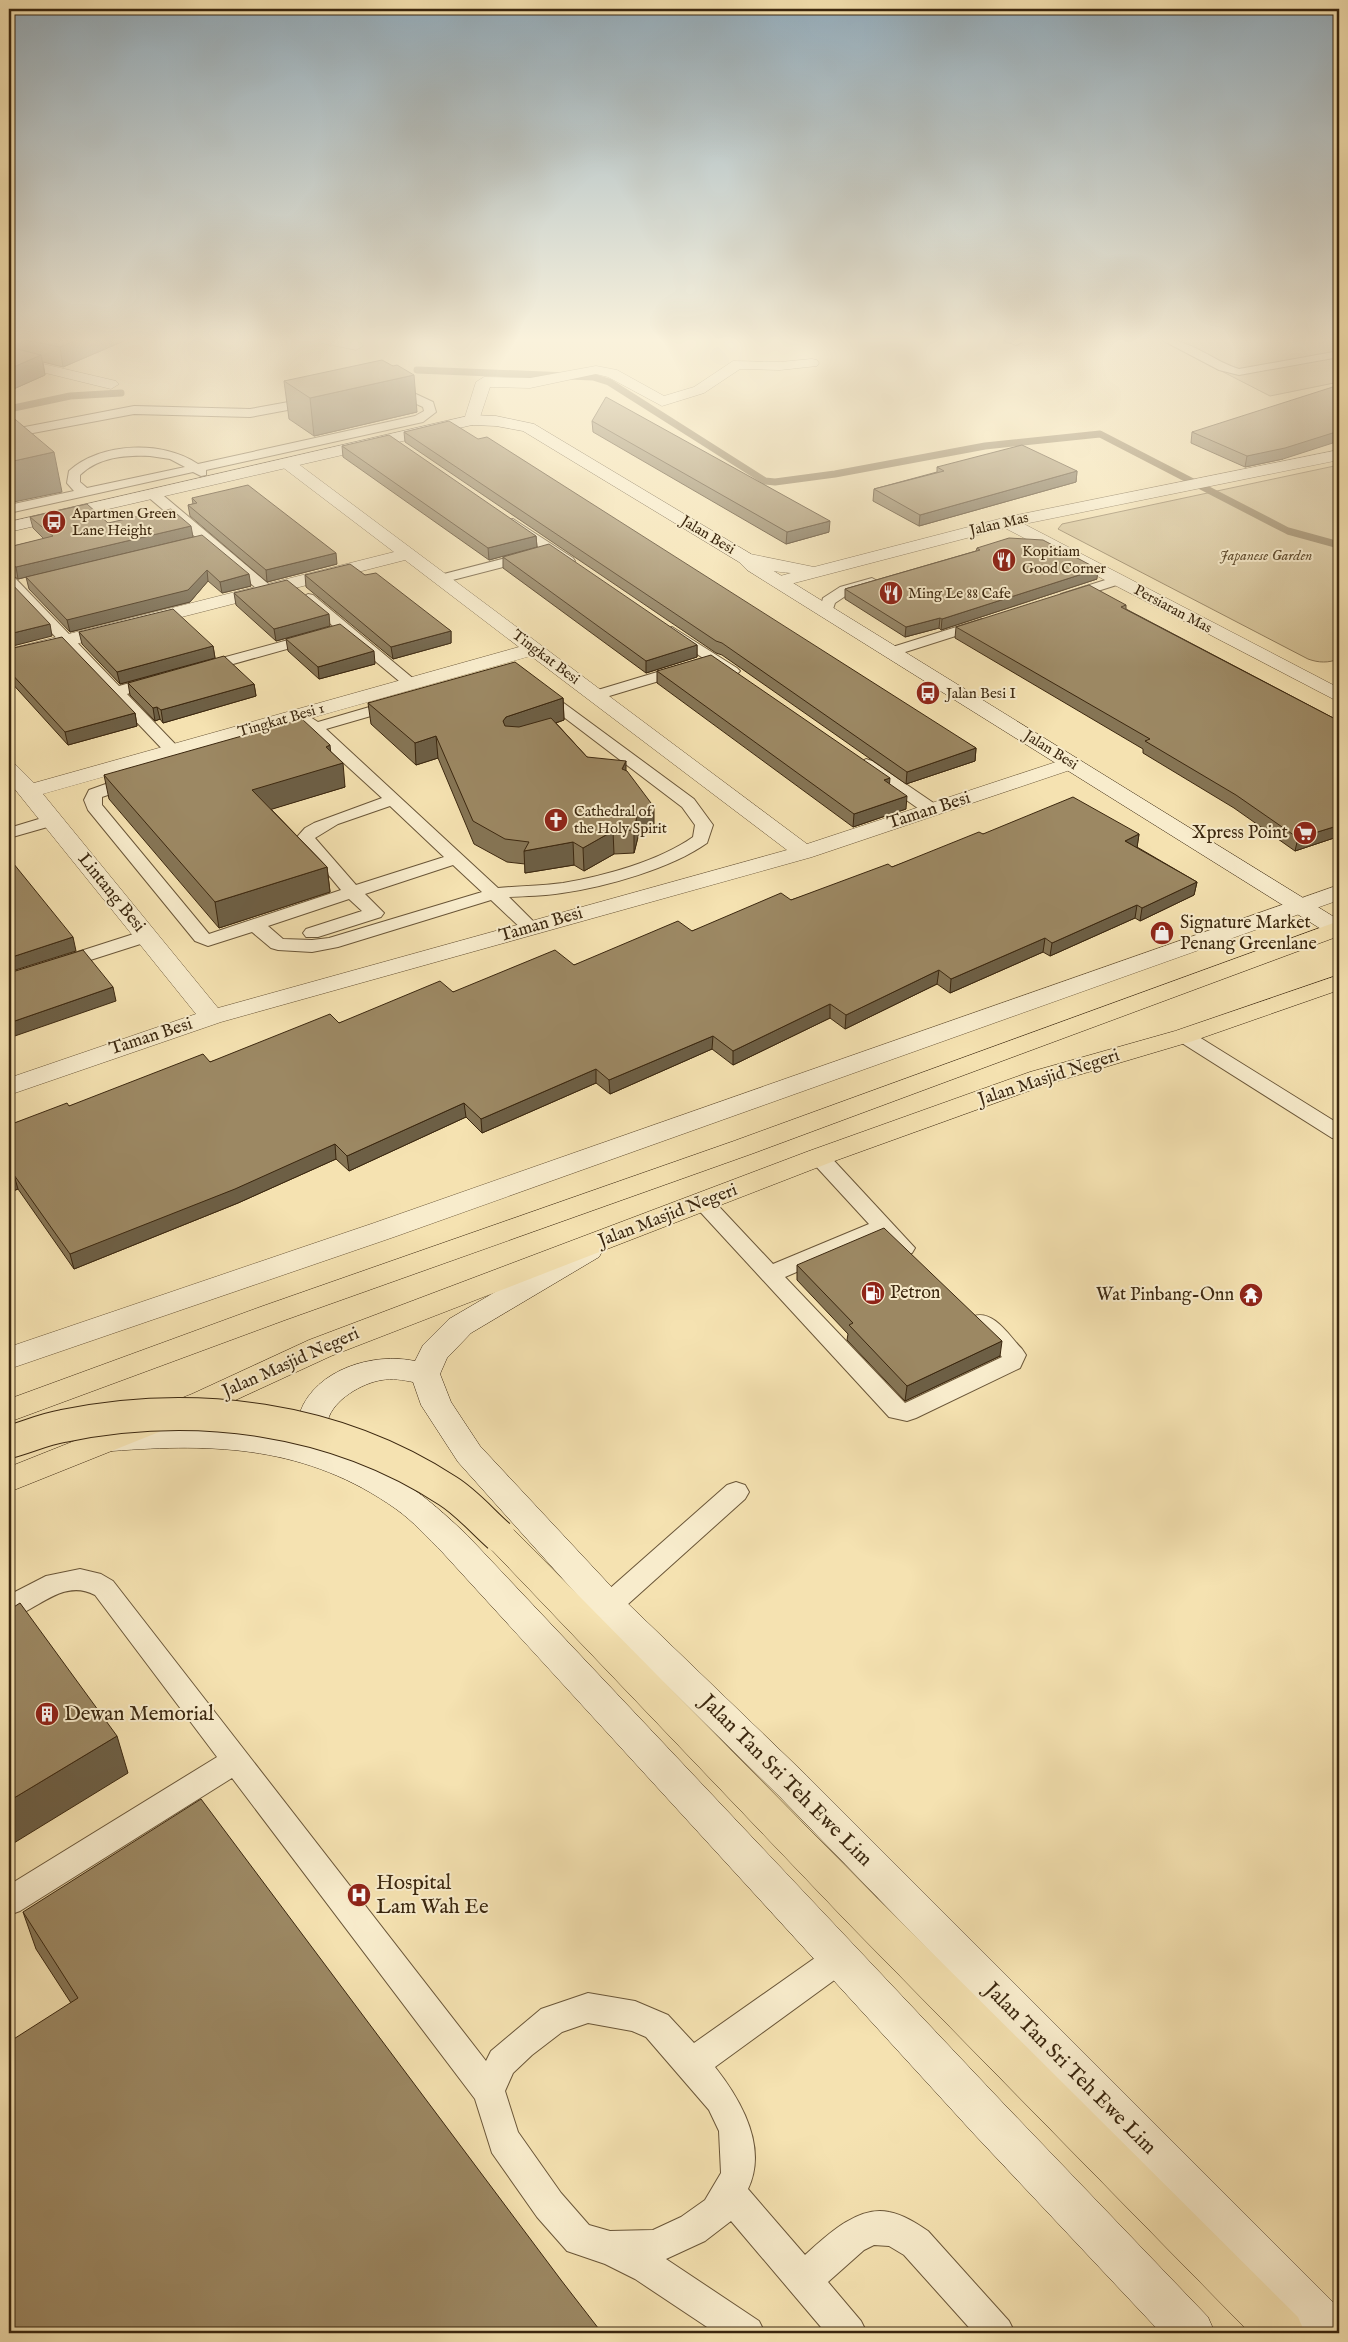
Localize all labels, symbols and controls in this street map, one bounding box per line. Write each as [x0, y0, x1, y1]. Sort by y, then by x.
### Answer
place label: Apartmen Green Lane Height [71, 504, 176, 540]
street label: Jalan Mas [966, 508, 1030, 540]
bus stop icon: Apartmen Green Lane Height [41, 509, 67, 535]
street label: Jalan Besi [676, 510, 739, 559]
place label: Kopitiam Good Corner [1022, 542, 1107, 578]
park label: Japanese Garden [1220, 546, 1312, 565]
restaurant icon: Kopitiam Good Corner [991, 547, 1017, 573]
restaurant icon: Ming Le 88 Cafe [878, 580, 904, 606]
street label: Persiaran Mas [1131, 580, 1215, 638]
place label: Ming Le 88 Cafe [908, 584, 1011, 603]
street label: Tingkat Besi [508, 625, 584, 689]
bus stop icon: Jalan Besi I [915, 680, 941, 706]
place label: Jalan Besi I [944, 684, 1016, 703]
street label: Tingkat Besi 1 [236, 699, 326, 741]
street label: Jalan Besi [1019, 725, 1082, 774]
street label: Taman Besi [885, 787, 974, 835]
place label: Cathedral of the Holy Spirit [574, 802, 667, 838]
church icon: Cathedral of the Holy Spirit [543, 807, 569, 833]
supermarket icon: Xpress Point [1292, 820, 1318, 846]
place label: Xpress Point [1192, 822, 1288, 845]
street label: Lintang Besi [72, 849, 150, 938]
street label: Taman Besi [496, 902, 586, 948]
place label: Signature Market Penang Greenlane [1180, 912, 1317, 956]
shop icon: Signature Market Penang Greenlane [1149, 920, 1175, 946]
street label: Taman Besi [107, 1013, 196, 1061]
street label: Jalan Masjid Negeri [974, 1044, 1123, 1112]
street label: Jalan Masjid Negeri [593, 1179, 741, 1254]
fuel station icon: Petron [860, 1280, 886, 1306]
place label: Petron [890, 1282, 941, 1305]
temple icon: Wat Pinbang-Onn [1238, 1282, 1264, 1308]
place label: Wat Pinbang-Onn [1096, 1284, 1234, 1307]
street label: Jalan Masjid Negeri [217, 1322, 363, 1404]
street label: Jalan Tan Sri Teh Ewe Lim [693, 1688, 878, 1873]
building icon: Dewan Memorial [34, 1701, 60, 1727]
place label: Dewan Memorial [64, 1701, 214, 1728]
place label: Hospital Lam Wah Ee [376, 1870, 489, 1921]
hospital icon: Hospital Lam Wah Ee [346, 1882, 372, 1908]
street label: Jalan Tan Sri Teh Ewe Lim [977, 1976, 1162, 2161]

